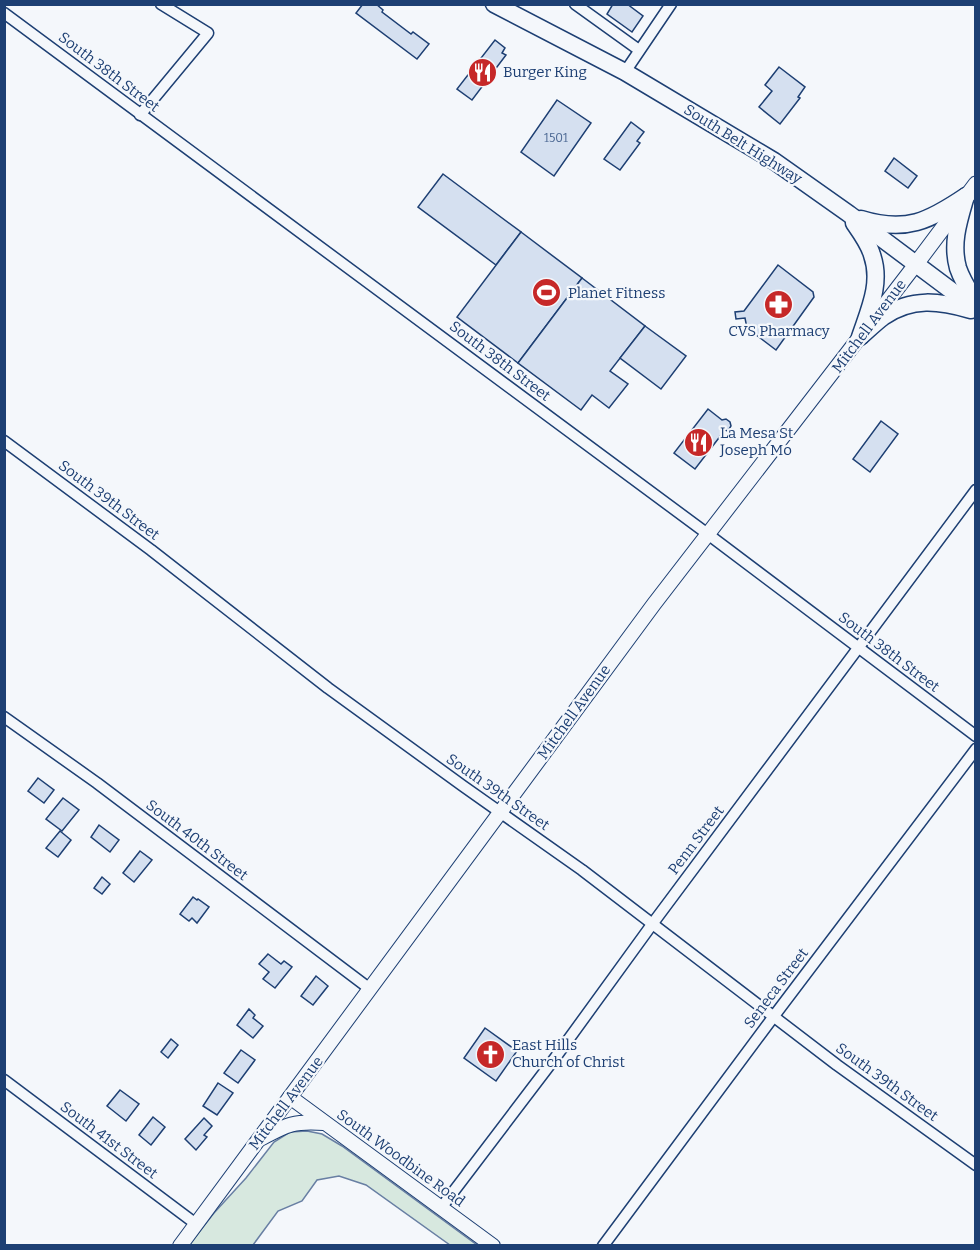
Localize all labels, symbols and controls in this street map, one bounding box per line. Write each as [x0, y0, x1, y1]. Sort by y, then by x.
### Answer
street label: South 38th Street [55, 28, 163, 116]
restaurant icon: Burger King [466, 56, 498, 88]
place label: Burger King [503, 63, 587, 81]
street label: South Belt Highway [681, 100, 805, 188]
house number: 1501 [544, 131, 568, 145]
street label: Mitchell Avenue [828, 276, 910, 376]
sports icon: Planet Fitness [531, 277, 563, 309]
place label: Planet Fitness [568, 284, 665, 302]
pharmacy icon: CVS Pharmacy [763, 288, 795, 320]
street label: South 38th Street [446, 317, 554, 405]
place label: CVS Pharmacy [728, 322, 830, 340]
place label: La Mesa St Joseph Mo [719, 424, 794, 459]
restaurant icon: La Mesa St Joseph Mo [683, 426, 715, 458]
street label: South 39th Street [55, 456, 163, 544]
street label: South 38th Street [835, 608, 943, 696]
street label: Mitchell Avenue [534, 661, 614, 763]
street label: South 39th Street [443, 750, 553, 835]
street label: South 40th Street [143, 796, 252, 884]
street label: Penn Street [664, 802, 728, 878]
street label: Seneca Street [740, 944, 812, 1032]
place label: East Hills Church of Christ [512, 1036, 625, 1071]
church icon: East Hills Church of Christ [475, 1038, 507, 1070]
street label: South 39th Street [833, 1039, 942, 1125]
street label: Mitchell Avenue [245, 1053, 327, 1153]
street label: South 41st Street [57, 1098, 162, 1183]
street label: South Woodbine Road [333, 1105, 469, 1211]

